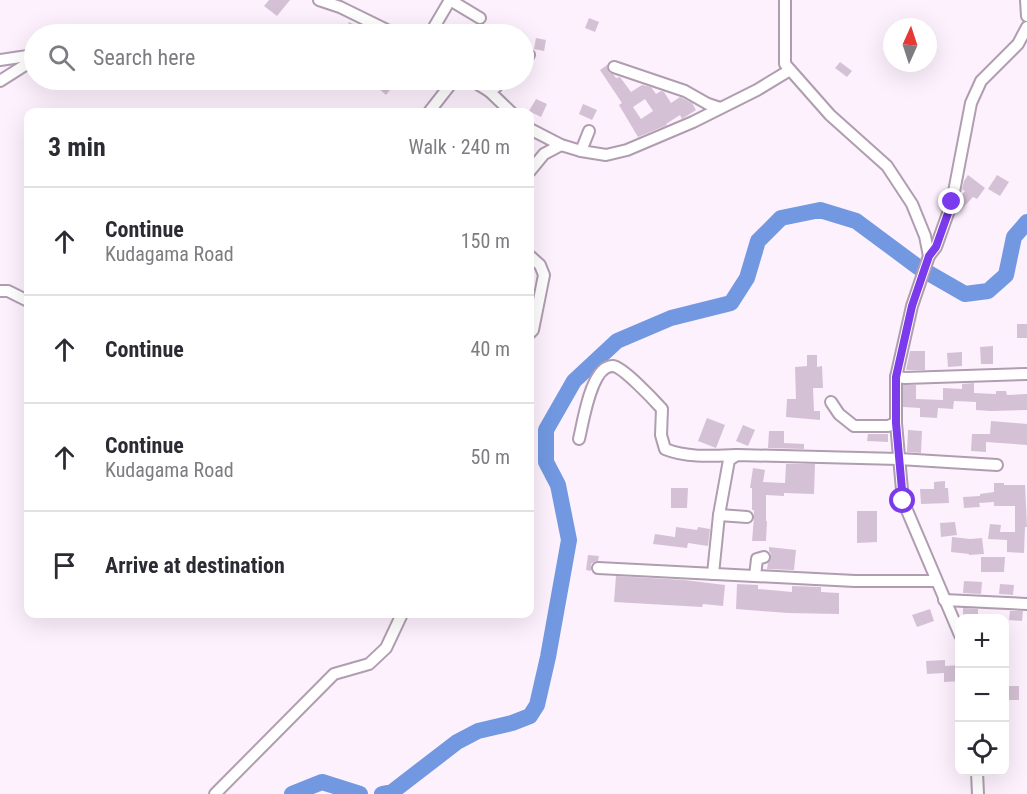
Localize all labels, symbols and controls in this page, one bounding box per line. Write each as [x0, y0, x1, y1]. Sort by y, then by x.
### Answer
north arrow [883, 18, 937, 72]
search box [24, 24, 534, 90]
icon: search [45, 41, 78, 74]
text: Search here [93, 45, 195, 70]
text: 3 min [48, 132, 106, 162]
text: Walk · 240 m [409, 135, 510, 159]
route end [938, 188, 964, 214]
text: Continue [105, 217, 184, 242]
icon: ahead [48, 225, 81, 258]
text: 150 m [461, 229, 510, 253]
text: Kudagama Road [105, 242, 234, 266]
icon: ahead [48, 333, 81, 366]
text: Continue [105, 337, 184, 362]
text: 40 m [471, 337, 510, 361]
text: Continue [105, 433, 184, 458]
icon: ahead [48, 441, 81, 474]
text: 50 m [471, 445, 510, 469]
text: Kudagama Road [105, 458, 234, 482]
route start [889, 487, 915, 513]
icon: arrive [48, 549, 81, 582]
text: Arrive at destination [105, 553, 285, 578]
map controls [955, 614, 1009, 776]
button: + [955, 614, 1009, 668]
button: − [955, 668, 1009, 722]
button: locate [955, 722, 1009, 776]

